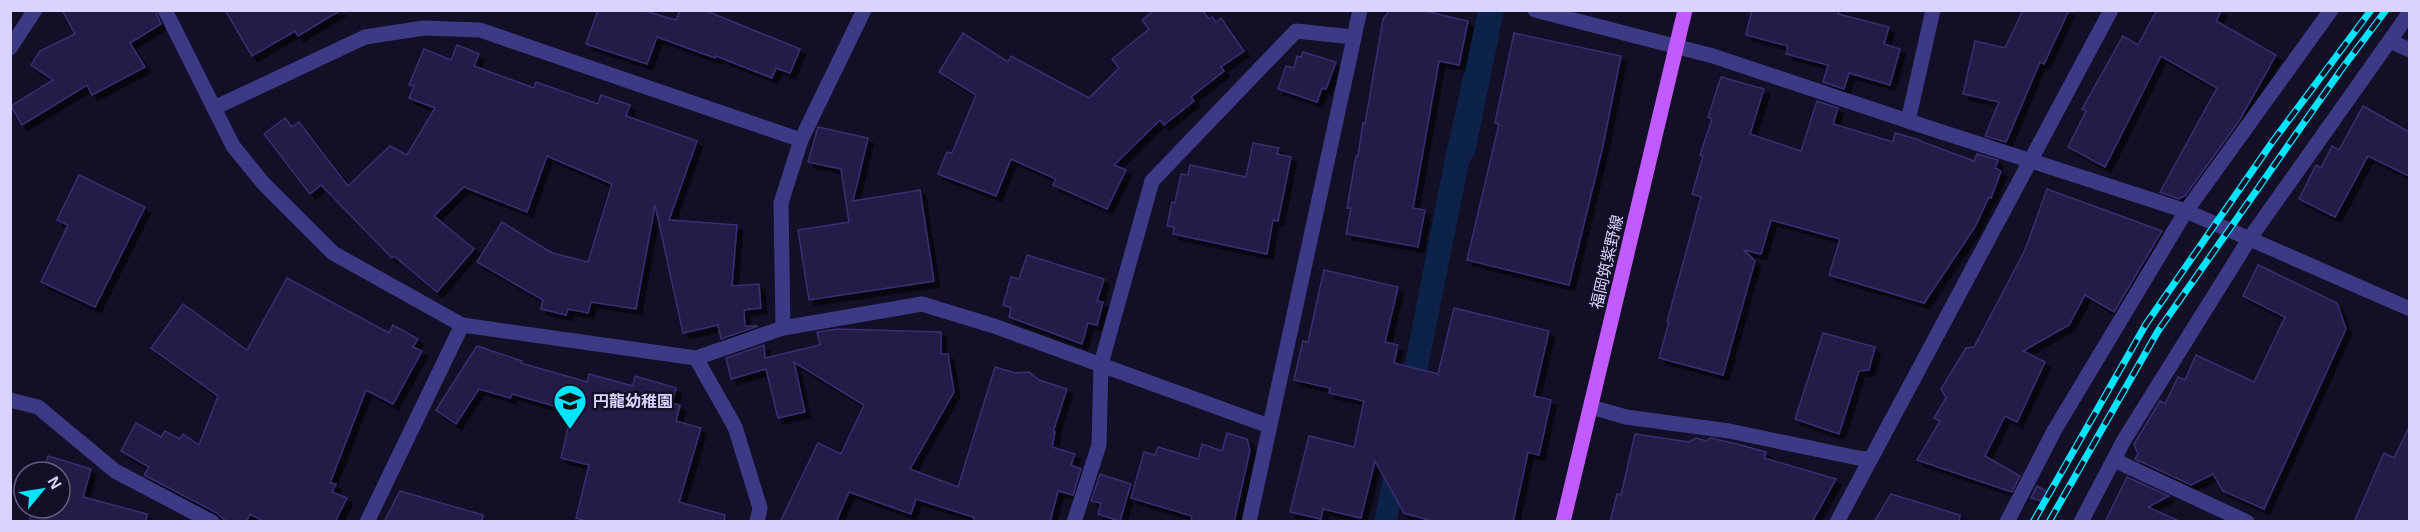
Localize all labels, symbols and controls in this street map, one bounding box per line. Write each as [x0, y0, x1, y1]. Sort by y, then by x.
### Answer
street label: 福岡筑紫野線 [1588, 213, 1626, 311]
school or university icon: 円龍幼稚園 [552, 383, 588, 430]
place label: 円龍幼稚園 [593, 393, 673, 410]
north arrow [12, 460, 72, 520]
text: N [44, 473, 65, 492]

